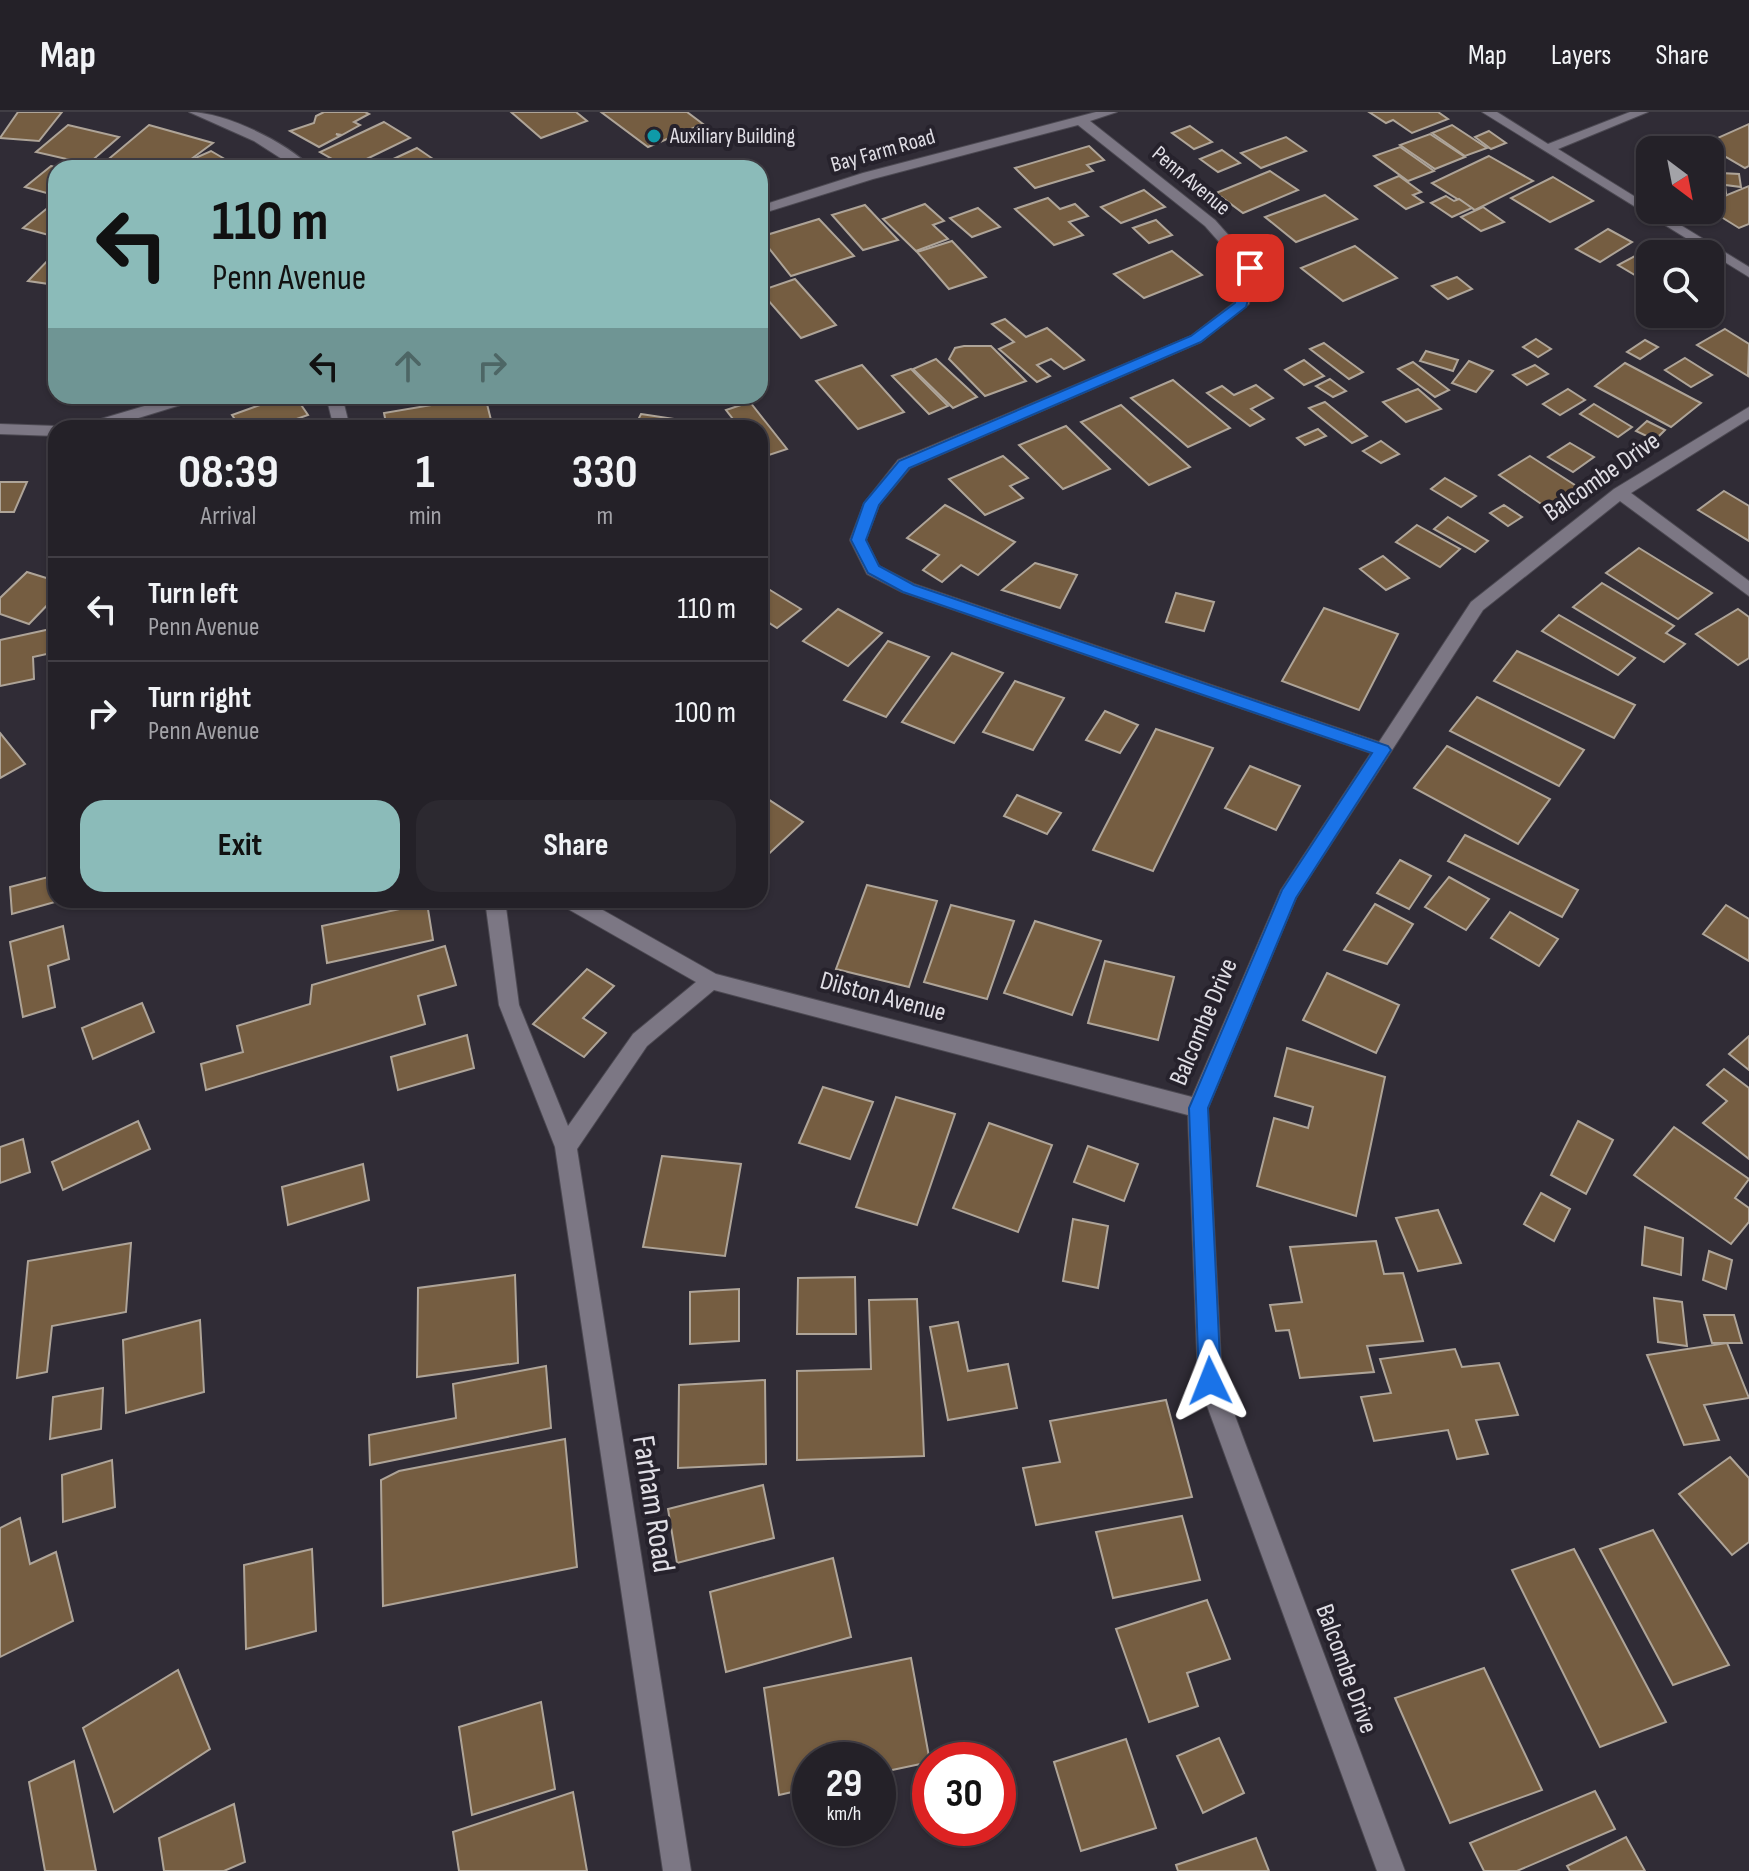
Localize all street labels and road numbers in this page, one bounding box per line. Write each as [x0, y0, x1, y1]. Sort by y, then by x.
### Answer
street label: Bay Farm Road [828, 123, 938, 179]
street label: Penn Avenue [1146, 140, 1236, 222]
street label: Balcombe Drive [1538, 426, 1666, 528]
street label: Balcombe Drive [1163, 954, 1245, 1090]
street label: Dilston Avenue [817, 965, 949, 1029]
street label: Farham Road [623, 1433, 683, 1575]
street label: Balcombe Drive [1308, 1600, 1384, 1738]

